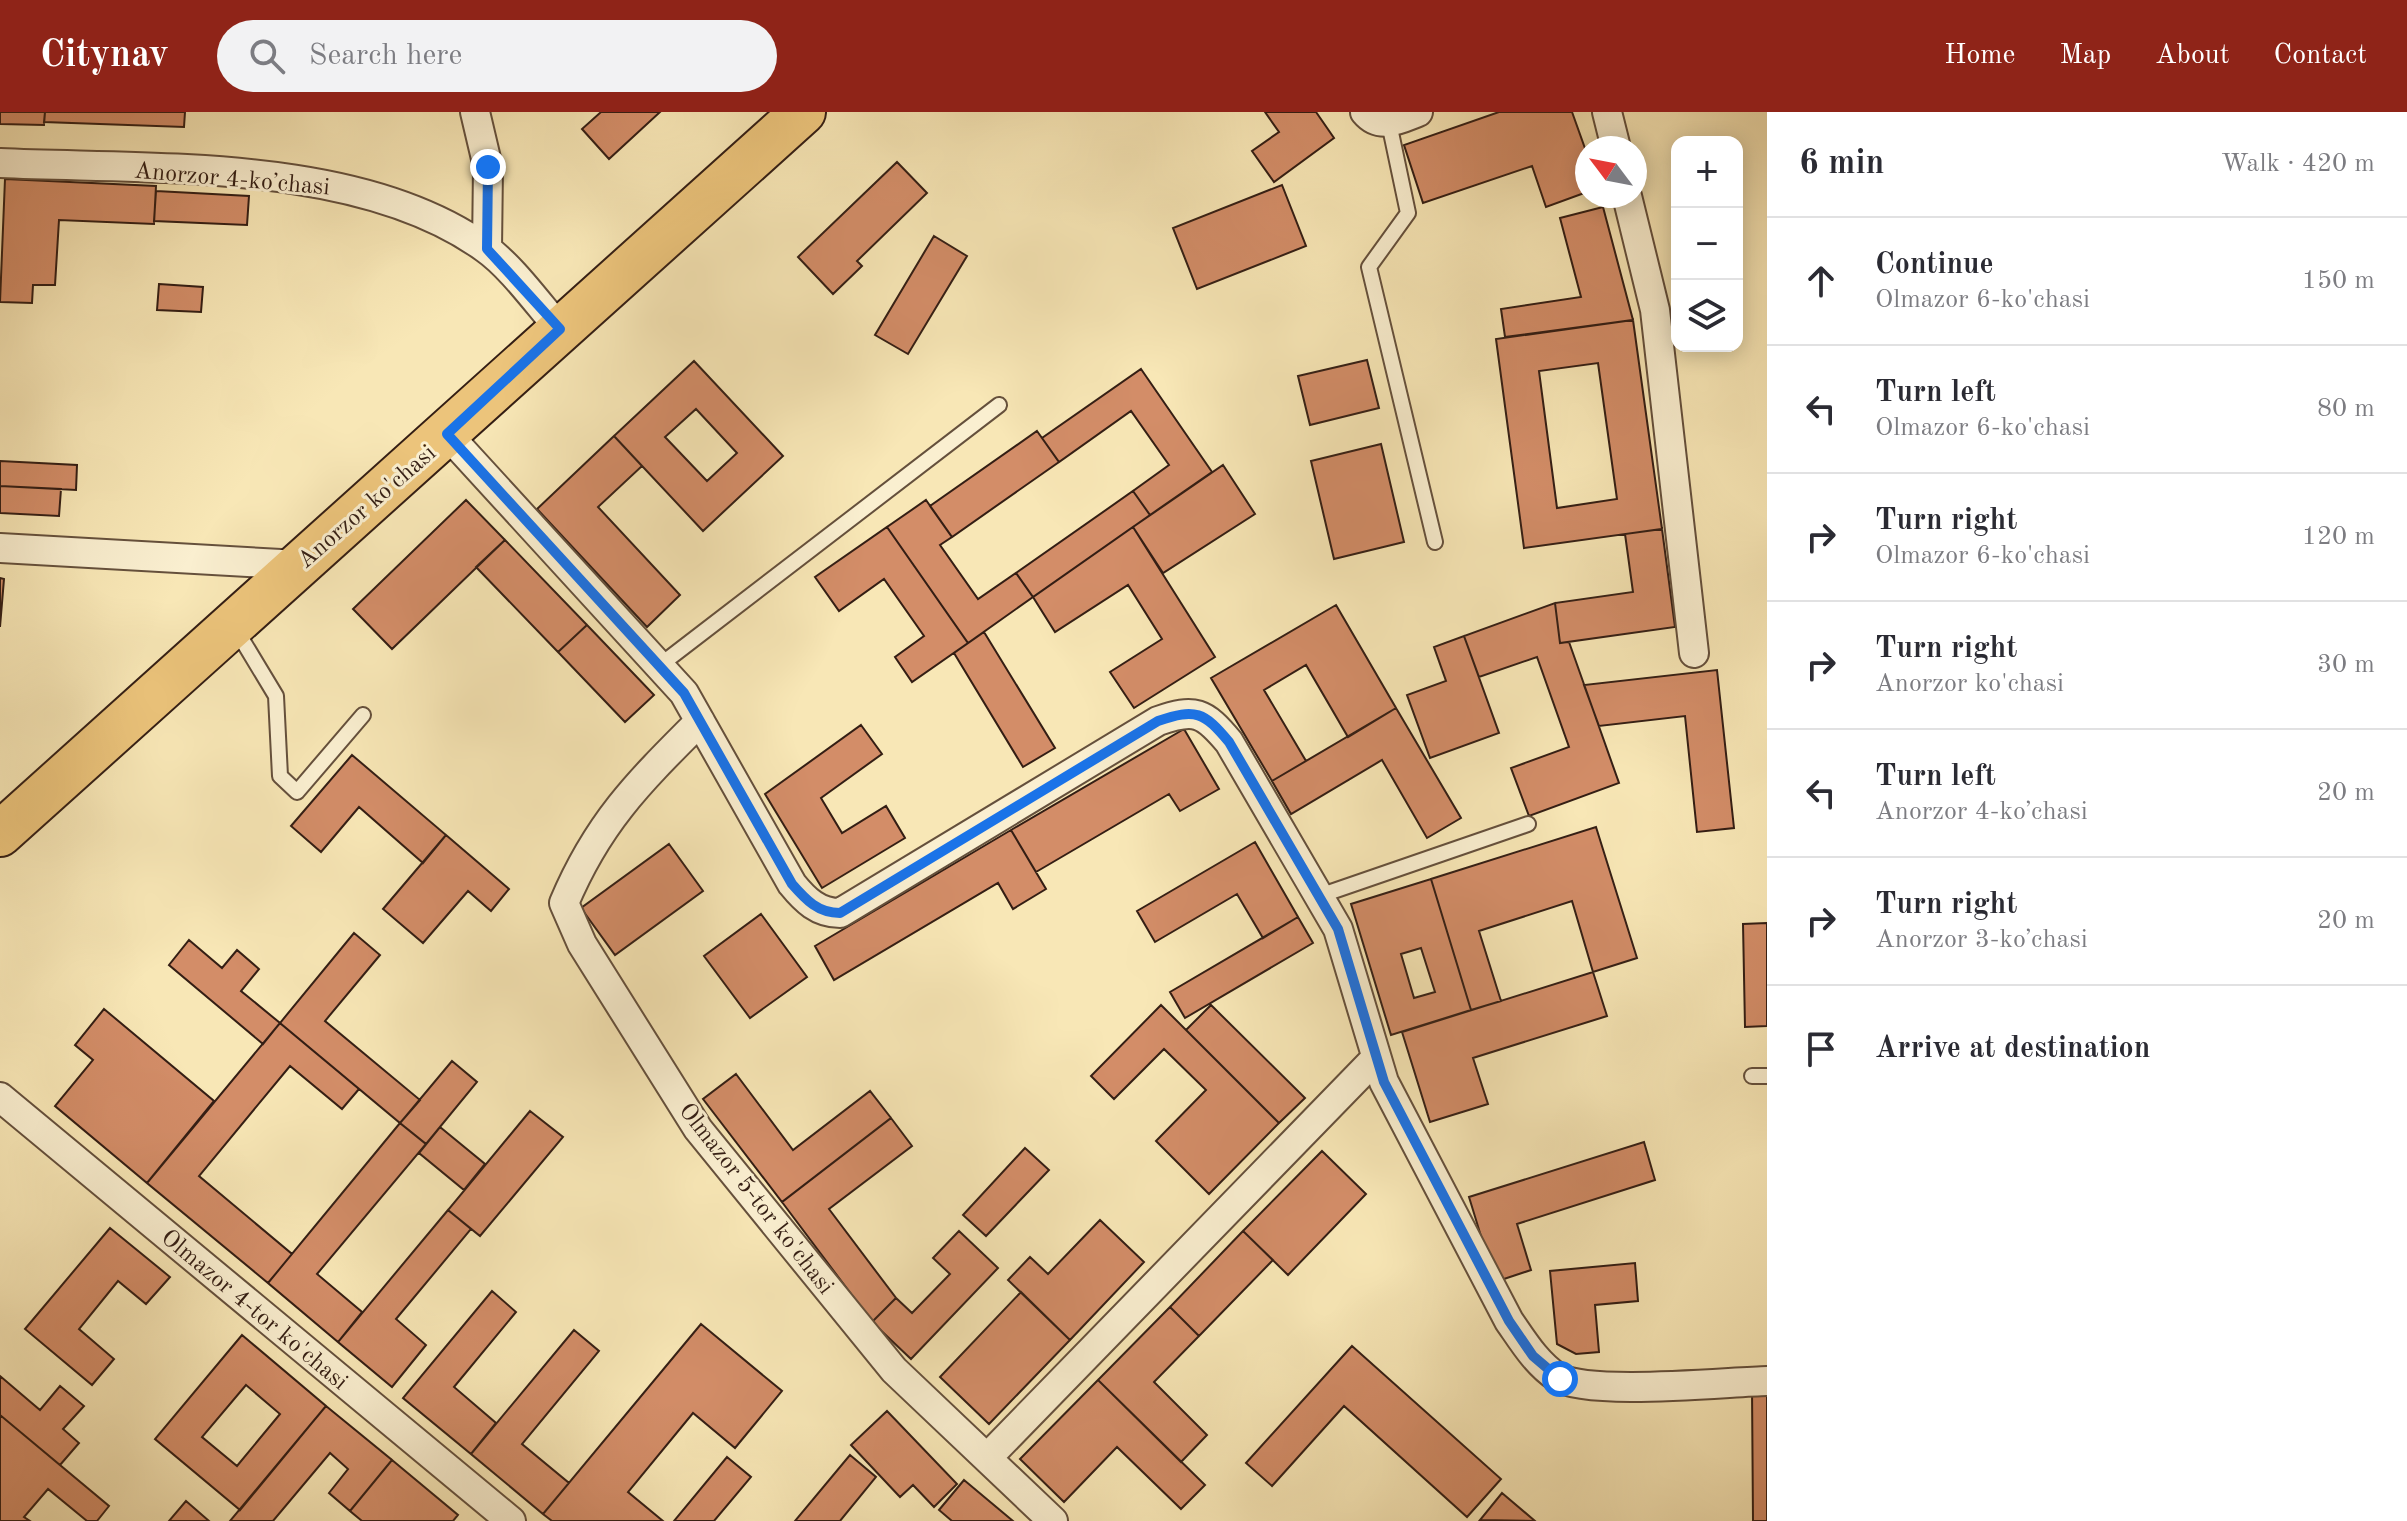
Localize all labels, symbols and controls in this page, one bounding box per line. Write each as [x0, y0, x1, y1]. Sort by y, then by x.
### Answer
search box [217, 20, 777, 92]
icon: search [245, 34, 289, 78]
text: Citynav [40, 37, 169, 75]
text: Search here [309, 41, 462, 71]
text: Home [1944, 42, 2015, 70]
text: Map [2059, 42, 2111, 70]
text: About [2155, 42, 2230, 70]
text: Contact [2274, 42, 2367, 70]
north arrow [1575, 136, 1647, 208]
map controls [1671, 136, 1743, 352]
button: + [1671, 136, 1743, 208]
text: 6 min [1799, 147, 1884, 181]
route end [470, 149, 506, 185]
text: Walk · 420 m [2221, 151, 2375, 177]
street label: Аnorzor 4-koʼchasi [133, 159, 331, 201]
button: − [1671, 208, 1743, 280]
text: Continue [1875, 250, 1994, 280]
icon: ahead [1799, 259, 1843, 303]
text: 150 m [2302, 268, 2375, 294]
button: layers [1671, 280, 1743, 352]
text: Olmazor 6-ko'chasi [1875, 287, 2090, 313]
text: Turn left [1875, 378, 1996, 408]
icon: left [1799, 387, 1843, 431]
text: 80 m [2317, 396, 2375, 422]
text: Olmazor 6-ko'chasi [1875, 415, 2090, 441]
street label: Anorzor ko'chasi [294, 441, 441, 574]
text: Turn right [1875, 506, 2017, 536]
icon: right [1799, 515, 1843, 559]
text: 120 m [2302, 524, 2375, 550]
text: Olmazor 6-ko'chasi [1875, 543, 2090, 569]
text: Turn right [1875, 634, 2017, 664]
icon: right [1799, 643, 1843, 687]
text: 30 m [2317, 652, 2375, 678]
text: Anorzor ko'chasi [1875, 671, 2064, 697]
text: Turn left [1875, 762, 1996, 792]
icon: left [1799, 771, 1843, 815]
text: 20 m [2317, 780, 2375, 806]
text: Аnorzor 4-koʼchasi [1875, 799, 2088, 825]
text: Turn right [1875, 890, 2017, 920]
icon: right [1799, 899, 1843, 943]
text: 20 m [2317, 908, 2375, 934]
text: Аnorzor 3-koʼchasi [1875, 927, 2088, 953]
icon: arrive [1799, 1027, 1843, 1071]
text: Arrive at destination [1875, 1034, 2150, 1064]
street label: Olmazor 5-tor ko'chasi [674, 1099, 837, 1299]
street label: Olmazor 4-tor ko'chasi [156, 1226, 352, 1395]
route start [1542, 1361, 1578, 1397]

